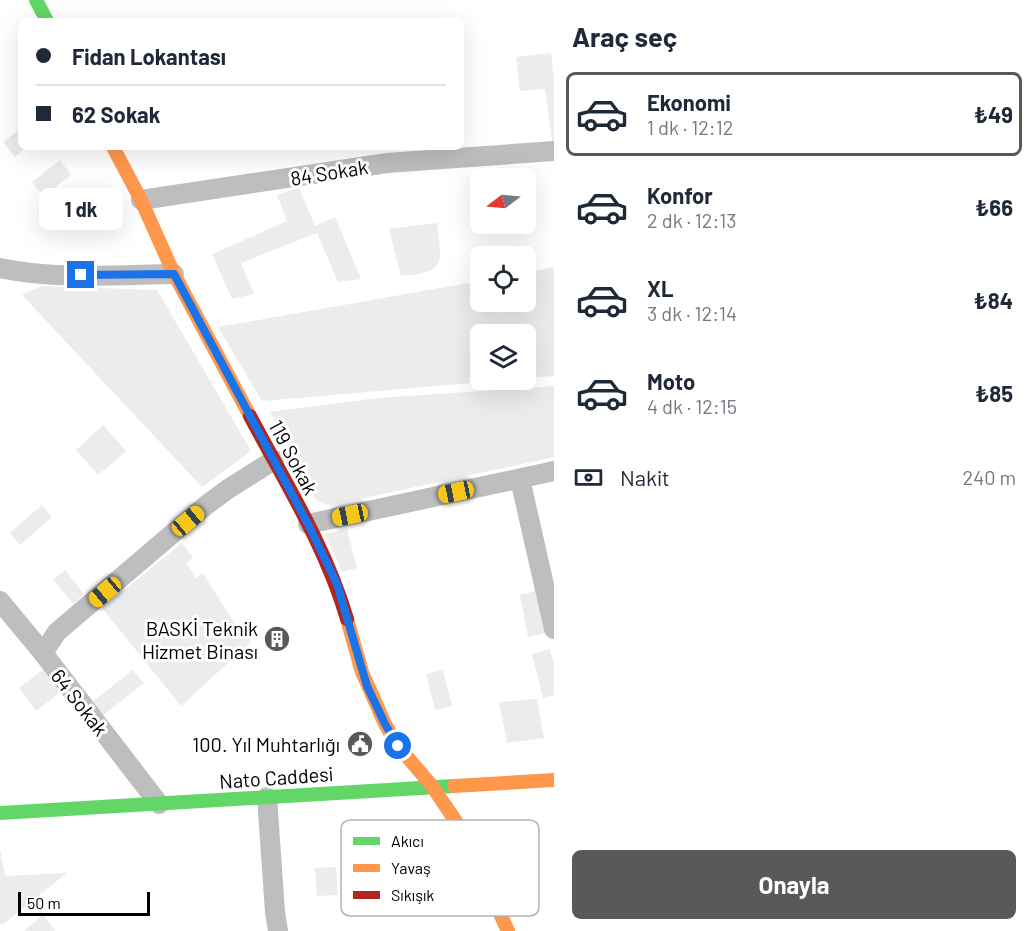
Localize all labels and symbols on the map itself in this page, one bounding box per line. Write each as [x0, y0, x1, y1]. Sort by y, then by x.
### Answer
street label: 84 Sokak [289, 154, 369, 190]
north arrow [470, 168, 536, 234]
callout: 1 dk [39, 188, 123, 230]
route end [67, 261, 94, 288]
street label: 119 Sokak [264, 416, 324, 498]
car [437, 479, 475, 505]
car [331, 502, 369, 528]
car [168, 503, 208, 539]
car [85, 574, 125, 610]
place label: BASKİ Teknik Hizmet Binası [142, 616, 258, 663]
building icon: BASKİ Teknik Hizmet Binası [262, 624, 292, 654]
street label: 64 Sokak [47, 664, 113, 740]
public building icon: 100. Yıl Muhtarlığı [345, 729, 375, 759]
place label: 100. Yıl Muhtarlığı [192, 732, 340, 756]
route start [384, 732, 411, 759]
street label: Nato Caddesi [218, 761, 334, 793]
legend [341, 820, 539, 916]
text: Akıcı [391, 831, 424, 850]
text: Yavaş [391, 858, 431, 877]
text: Sıkışık [391, 885, 434, 904]
scale bar [18, 889, 150, 916]

